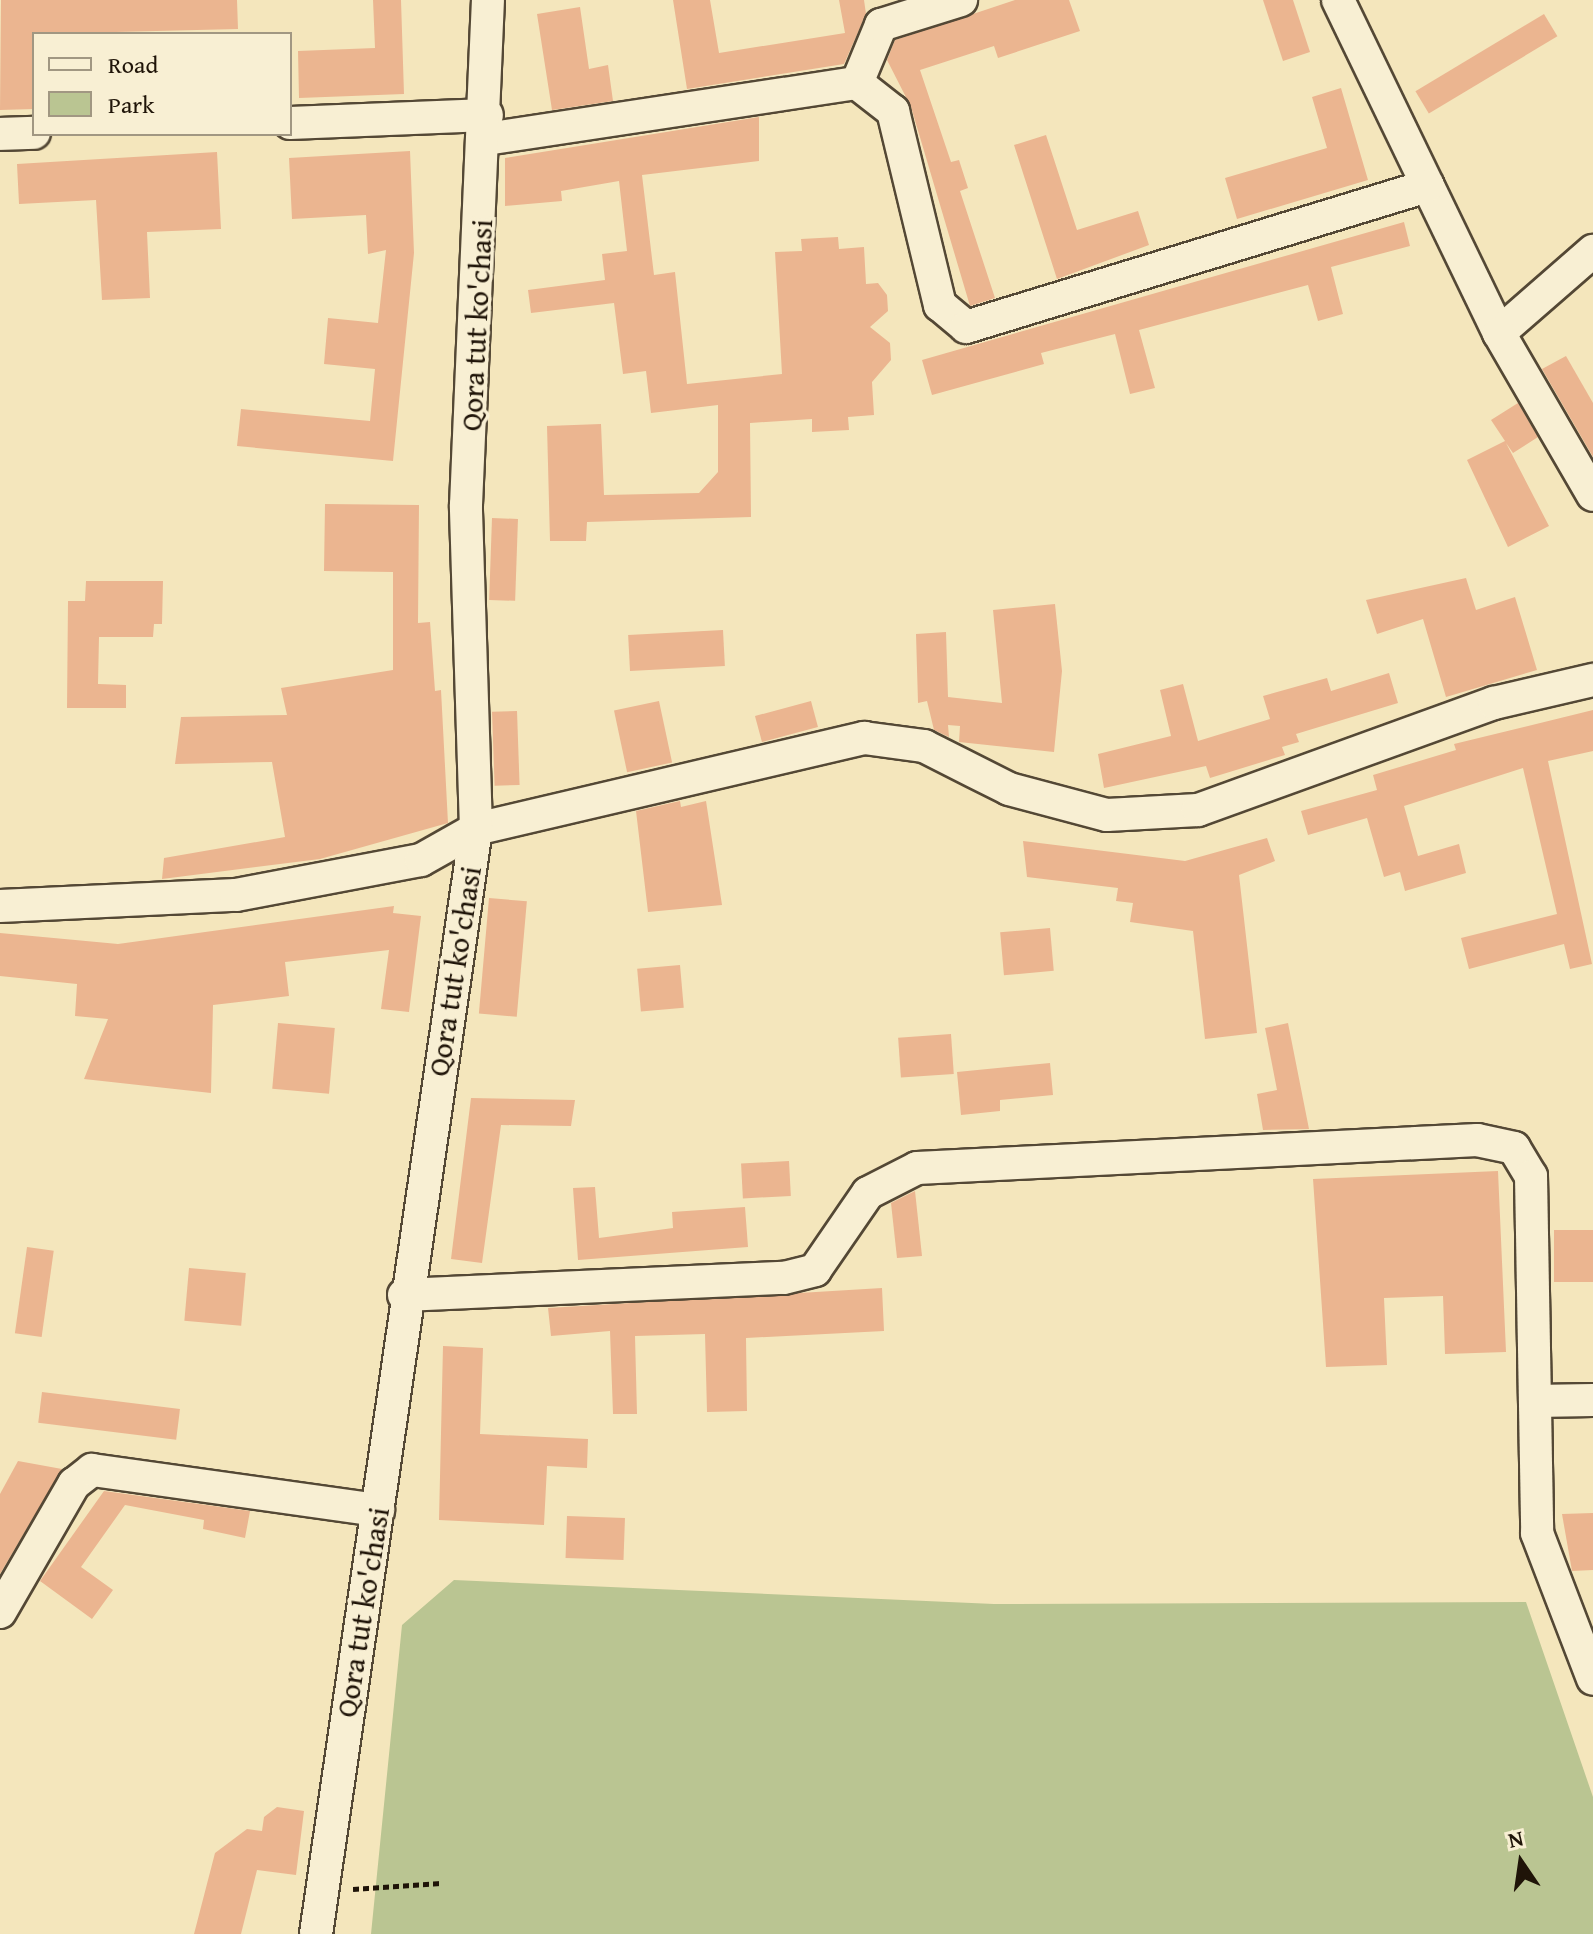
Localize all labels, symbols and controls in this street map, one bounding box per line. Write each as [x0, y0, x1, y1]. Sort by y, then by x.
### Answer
legend [32, 32, 292, 136]
text: Road [108, 47, 158, 82]
text: Park [108, 87, 154, 122]
street label: Qora tut ko'chasi [452, 218, 500, 432]
street label: Qora tut ko'chasi [420, 863, 488, 1079]
street label: Qora tut ko'chasi [328, 1504, 396, 1720]
text: N [1505, 1821, 1526, 1856]
north arrow [1481, 1822, 1561, 1902]

